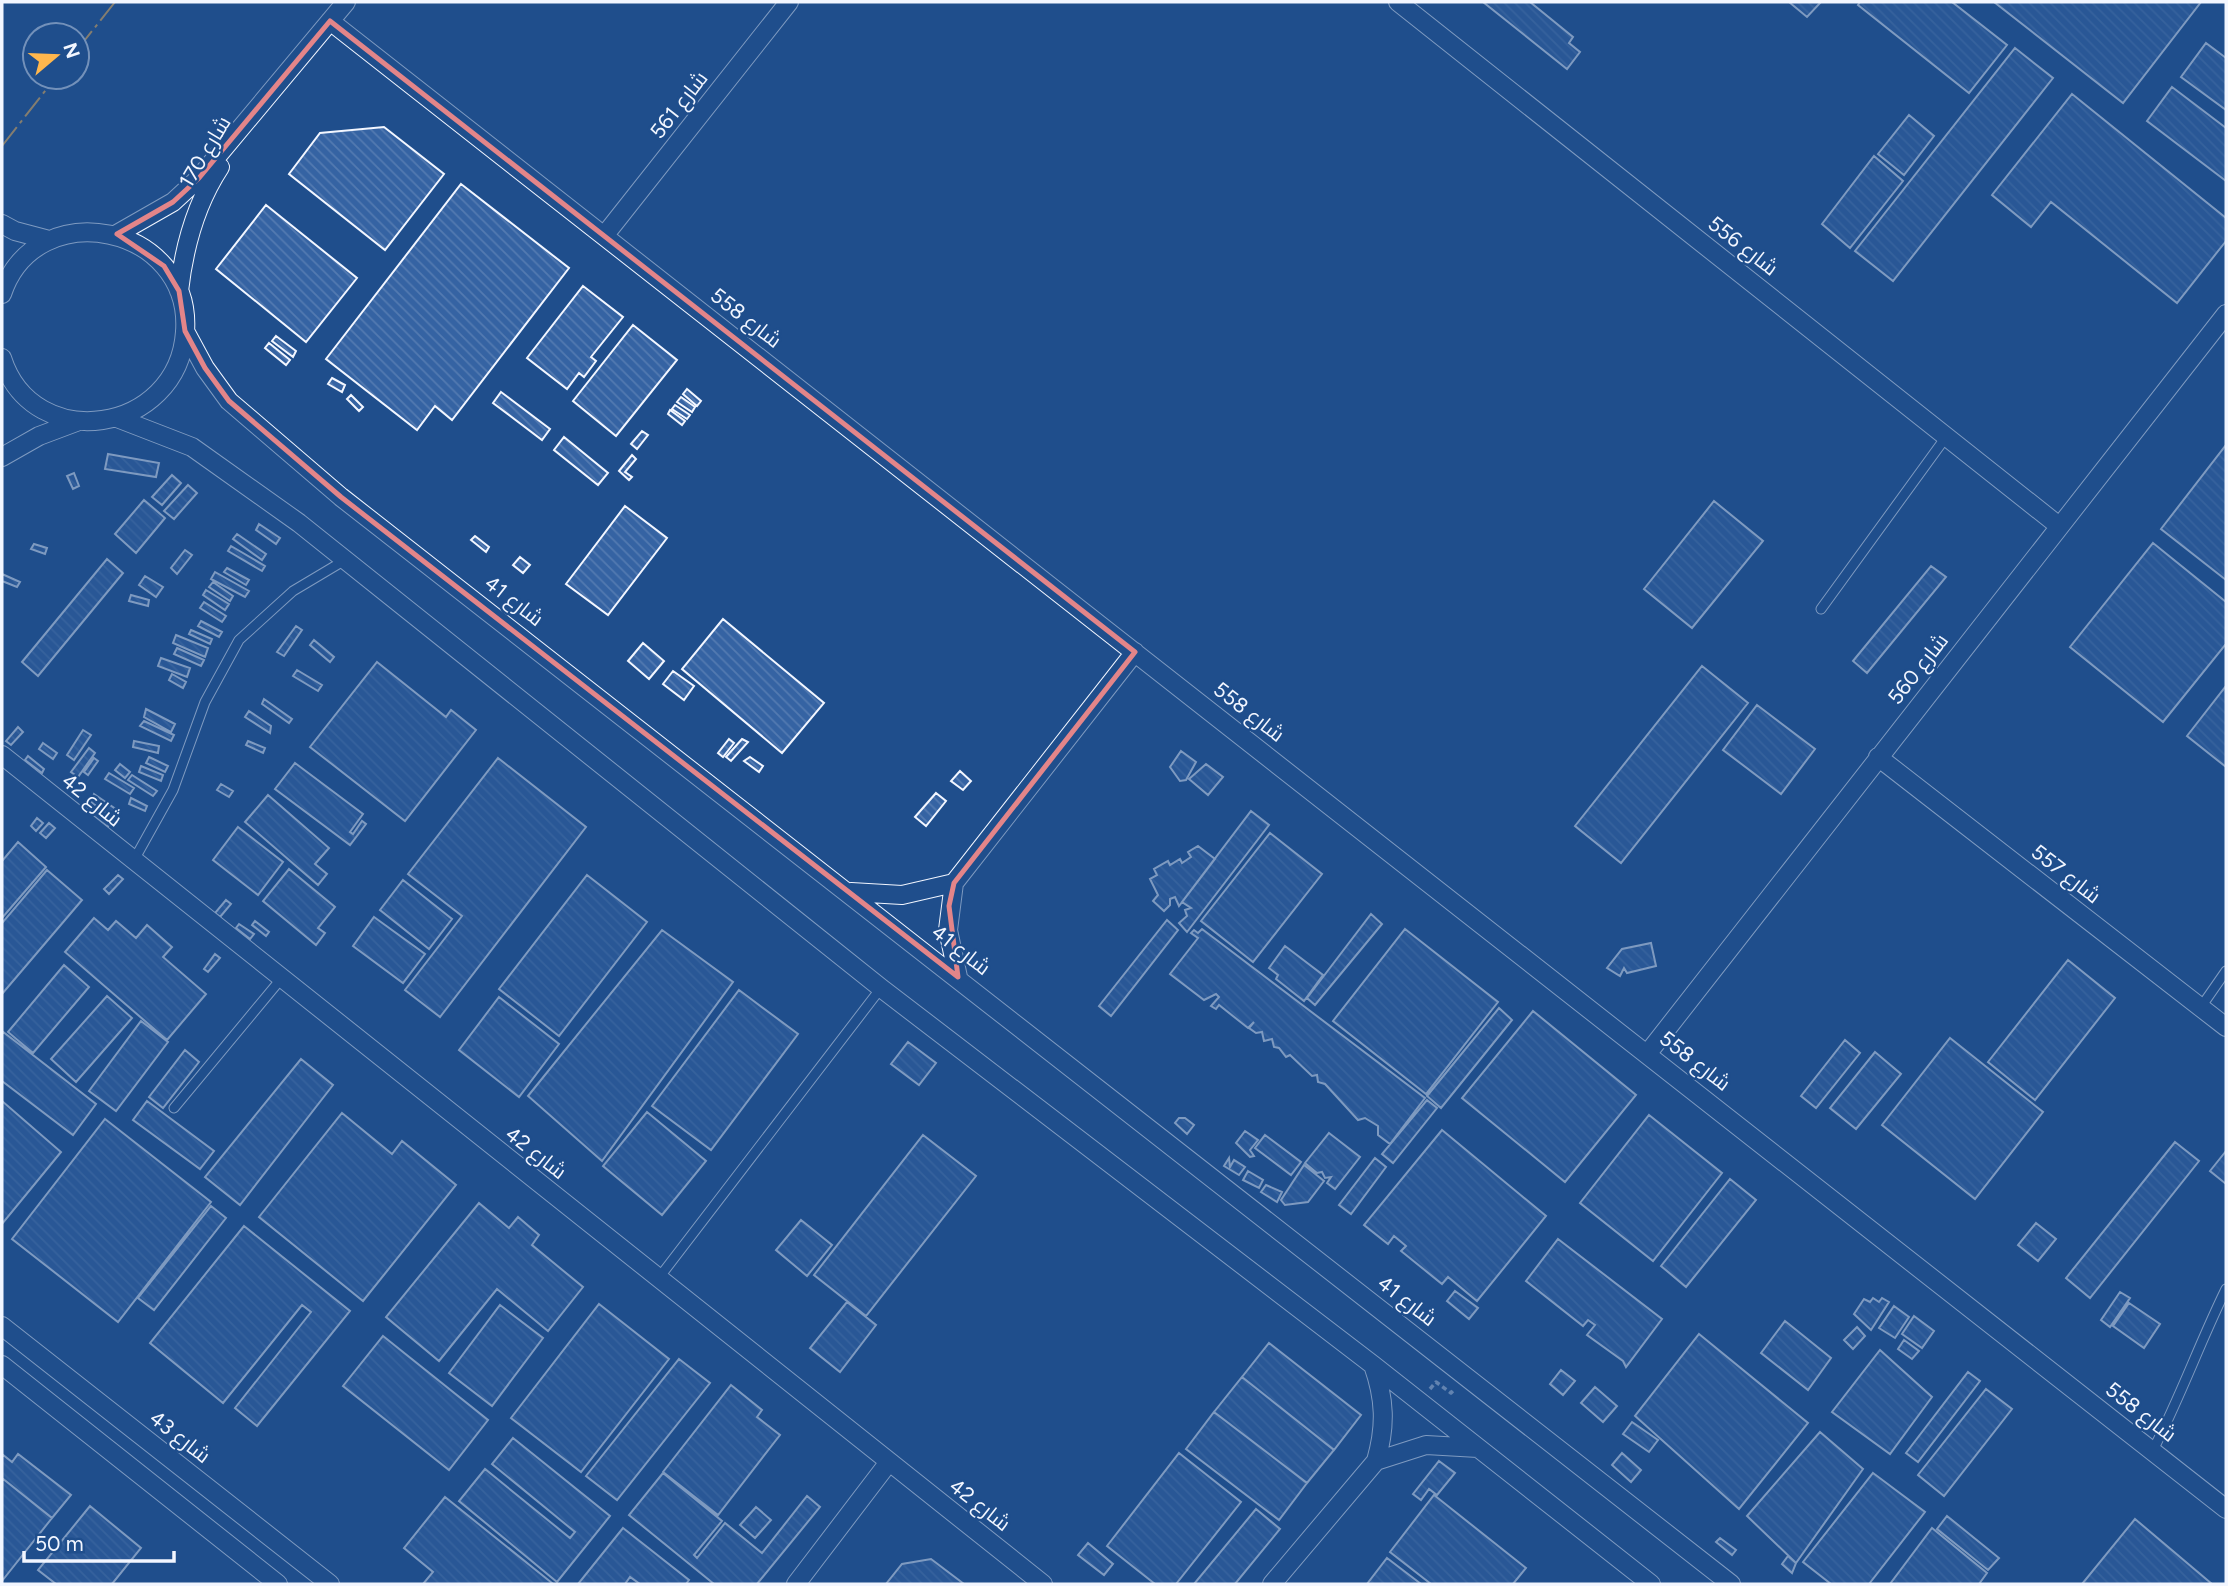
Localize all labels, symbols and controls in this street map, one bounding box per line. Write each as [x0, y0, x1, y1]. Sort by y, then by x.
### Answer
north arrow [21, 21, 91, 91]
text: N [58, 40, 85, 61]
street label: شارع 561 [645, 66, 714, 145]
street label: شارع 170 [173, 111, 237, 193]
street label: شارع 556 [1702, 211, 1783, 282]
street label: شارع 558 [705, 282, 787, 355]
street label: شارع 41 [479, 570, 549, 633]
street label: شارع 560 [1882, 628, 1955, 710]
street label: شارع 558 [1208, 676, 1290, 749]
street label: شارع 42 [56, 768, 128, 833]
street label: شارع 557 [2025, 839, 2106, 910]
street label: شارع 41 [926, 919, 996, 982]
street label: شارع 558 [1654, 1025, 1736, 1098]
street label: شارع 42 [500, 1121, 572, 1186]
street label: شارع 41 [1372, 1270, 1442, 1333]
street label: شارع 558 [2100, 1376, 2182, 1449]
street label: شارع 43 [144, 1405, 216, 1470]
street label: شارع 42 [944, 1473, 1016, 1538]
scale bar [24, 1520, 175, 1564]
text: 50 m [35, 1531, 84, 1556]

